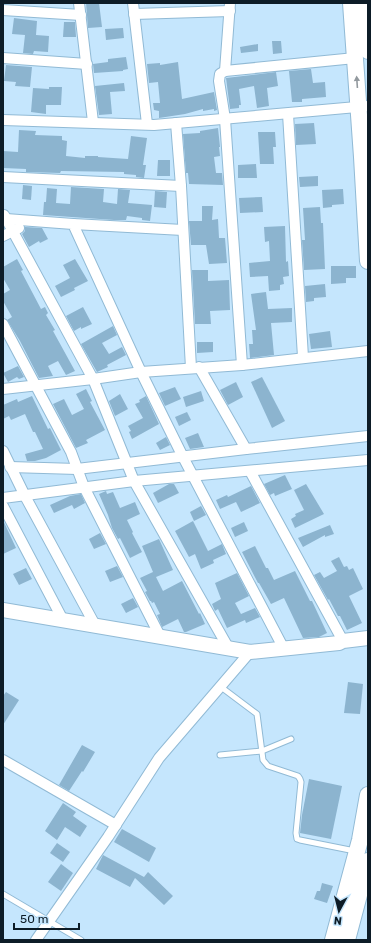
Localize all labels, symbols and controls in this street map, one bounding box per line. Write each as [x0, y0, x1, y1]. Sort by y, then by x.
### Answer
one-way arrow [353, 76, 360, 88]
north arrow [319, 891, 359, 931]
scale bar [14, 905, 79, 931]
text: 50 m [20, 912, 48, 926]
text: N [333, 913, 343, 927]

